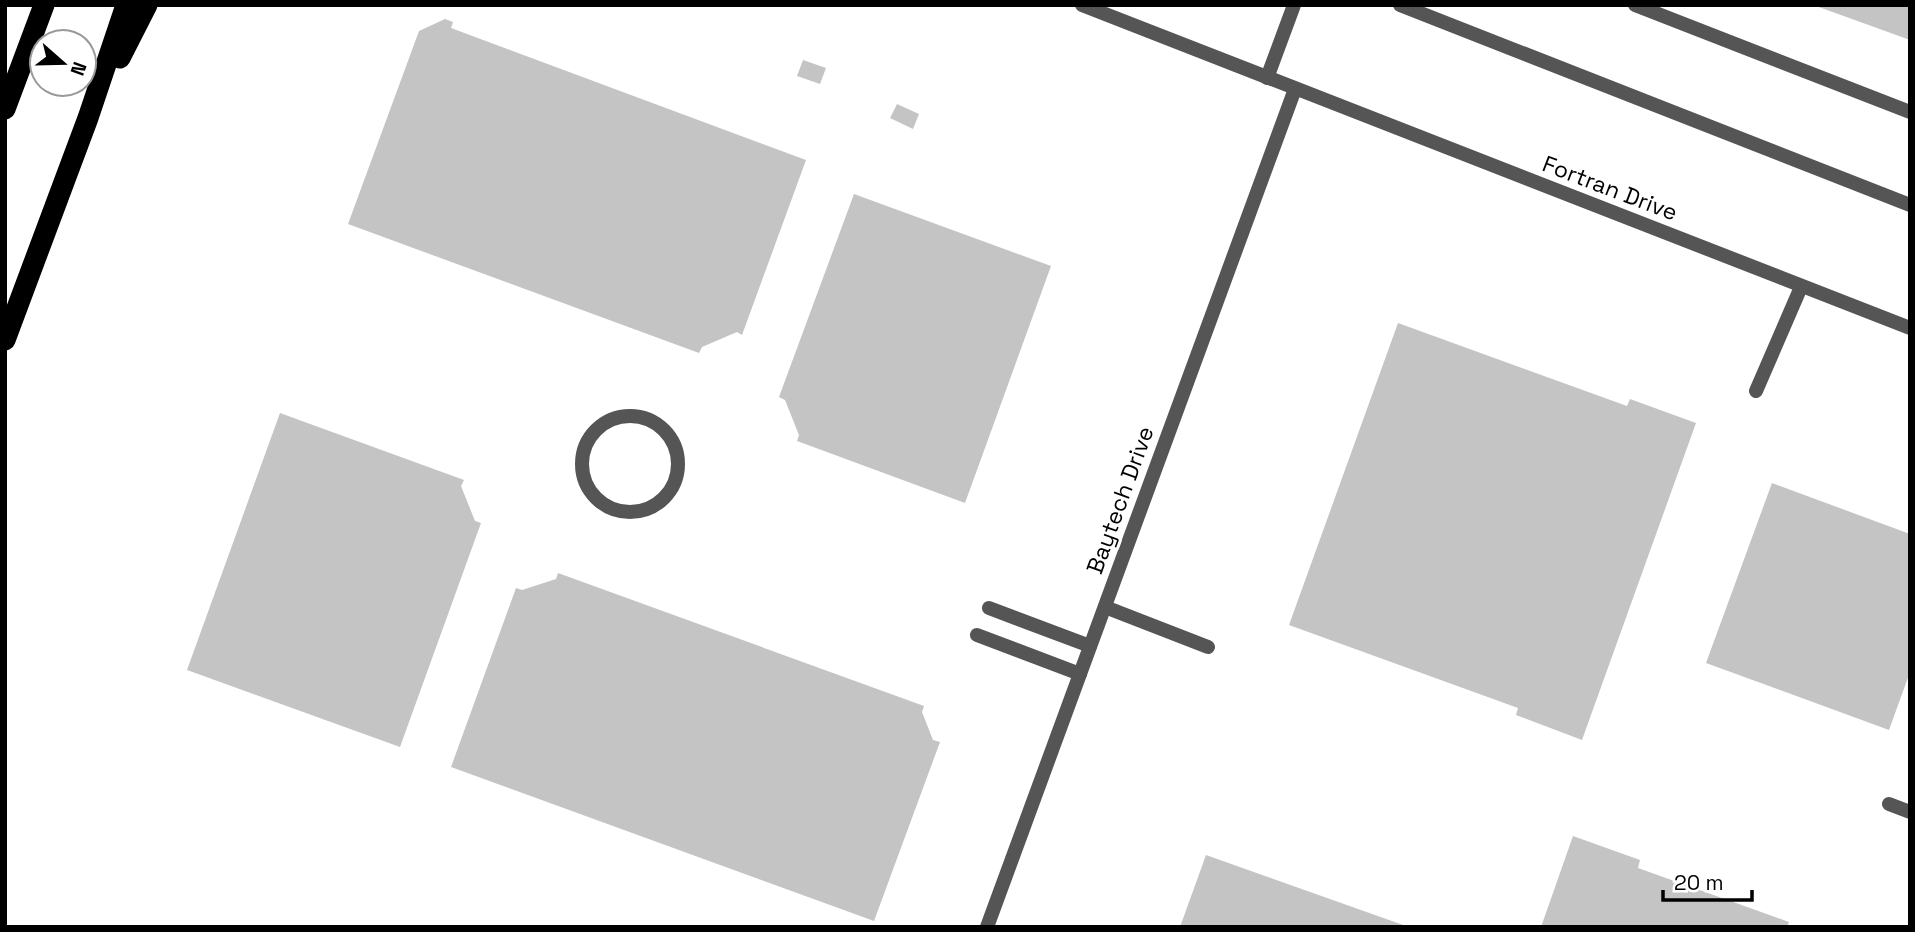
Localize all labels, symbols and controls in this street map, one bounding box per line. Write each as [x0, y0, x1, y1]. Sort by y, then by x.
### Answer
north arrow [28, 28, 98, 98]
text: N [65, 58, 92, 79]
street label: Fortran Drive [1538, 148, 1682, 228]
street label: Baytech Drive [1079, 422, 1161, 578]
scale bar [1663, 858, 1752, 902]
text: 20 m [1674, 869, 1724, 896]

